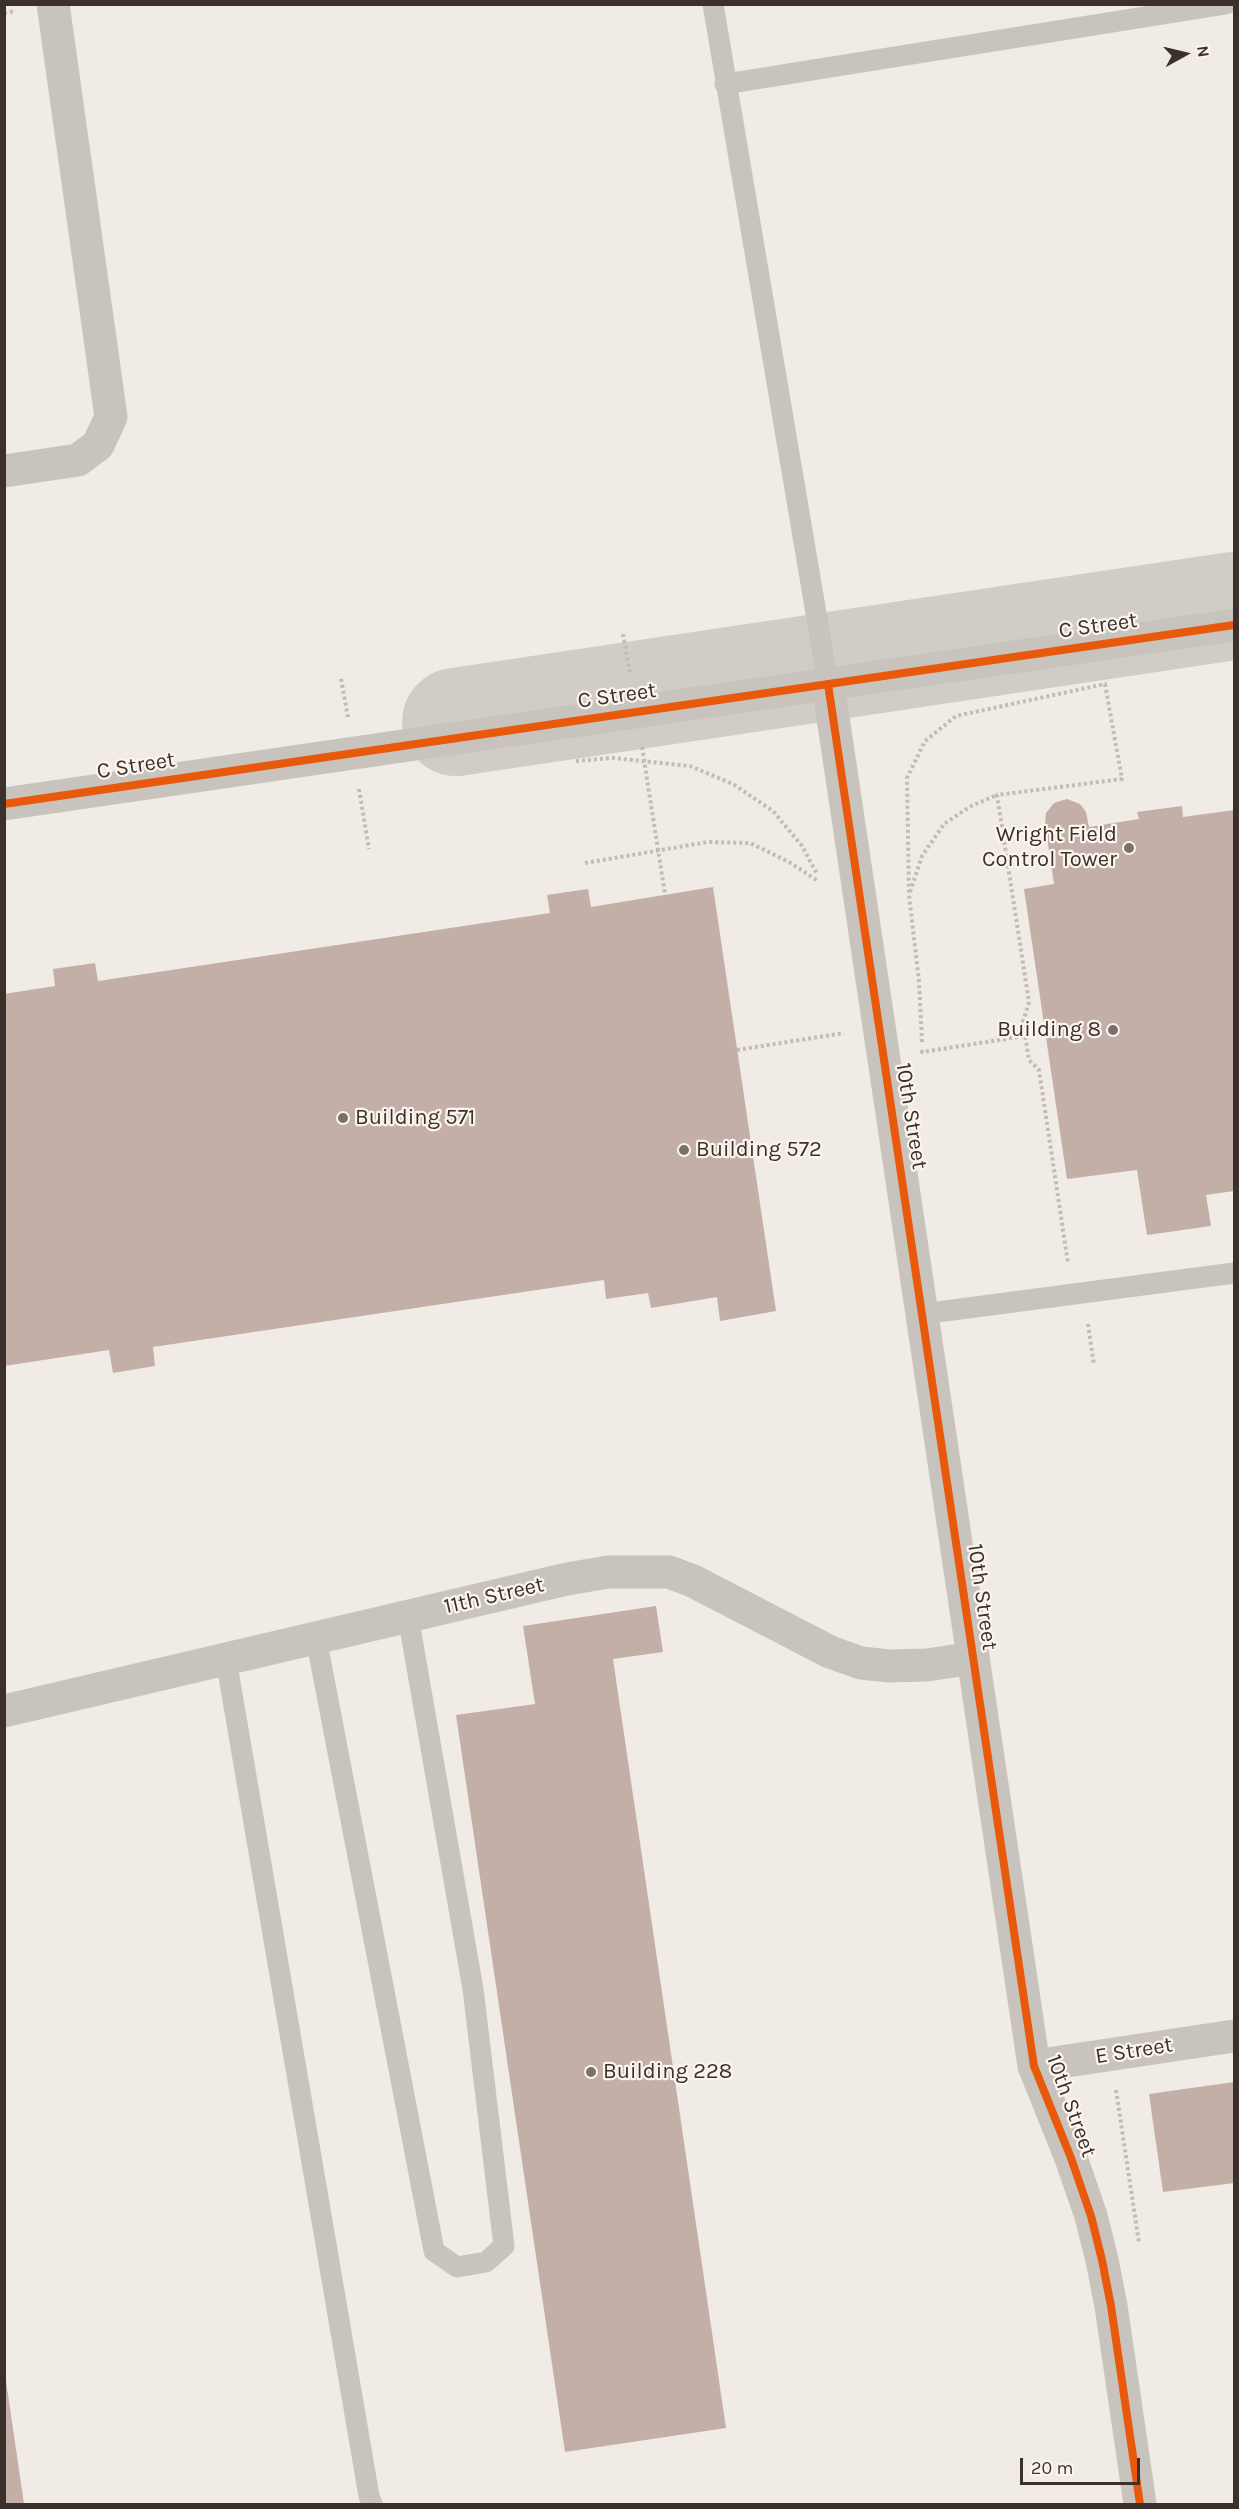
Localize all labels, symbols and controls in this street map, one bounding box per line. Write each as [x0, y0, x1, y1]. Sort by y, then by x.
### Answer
north arrow [1155, 24, 1215, 84]
text: N [1193, 44, 1214, 58]
street label: C Street [1057, 607, 1139, 645]
street label: C Street [576, 677, 658, 715]
street label: C Street [95, 747, 177, 785]
place label: Wright Field Control Tower [982, 822, 1117, 873]
marker: Wright Field Control Tower [1122, 841, 1136, 855]
place label: Building 8 [997, 1017, 1101, 1043]
marker: Building 8 [1106, 1023, 1120, 1037]
street label: 10th Street [890, 1061, 932, 1171]
place label: Building 571 [355, 1105, 475, 1131]
marker: Building 571 [336, 1111, 350, 1125]
place label: Building 572 [696, 1137, 822, 1163]
marker: Building 572 [677, 1143, 691, 1157]
street label: 10th Street [961, 1542, 1003, 1652]
street label: 11th Street [441, 1572, 547, 1620]
street label: E Street [1093, 2032, 1175, 2070]
street label: 10th Street [1040, 2051, 1102, 2161]
place label: Building 228 [603, 2059, 732, 2085]
marker: Building 228 [584, 2065, 598, 2079]
scale bar [1023, 2446, 1143, 2484]
text: 20 m [1031, 2457, 1073, 2479]

